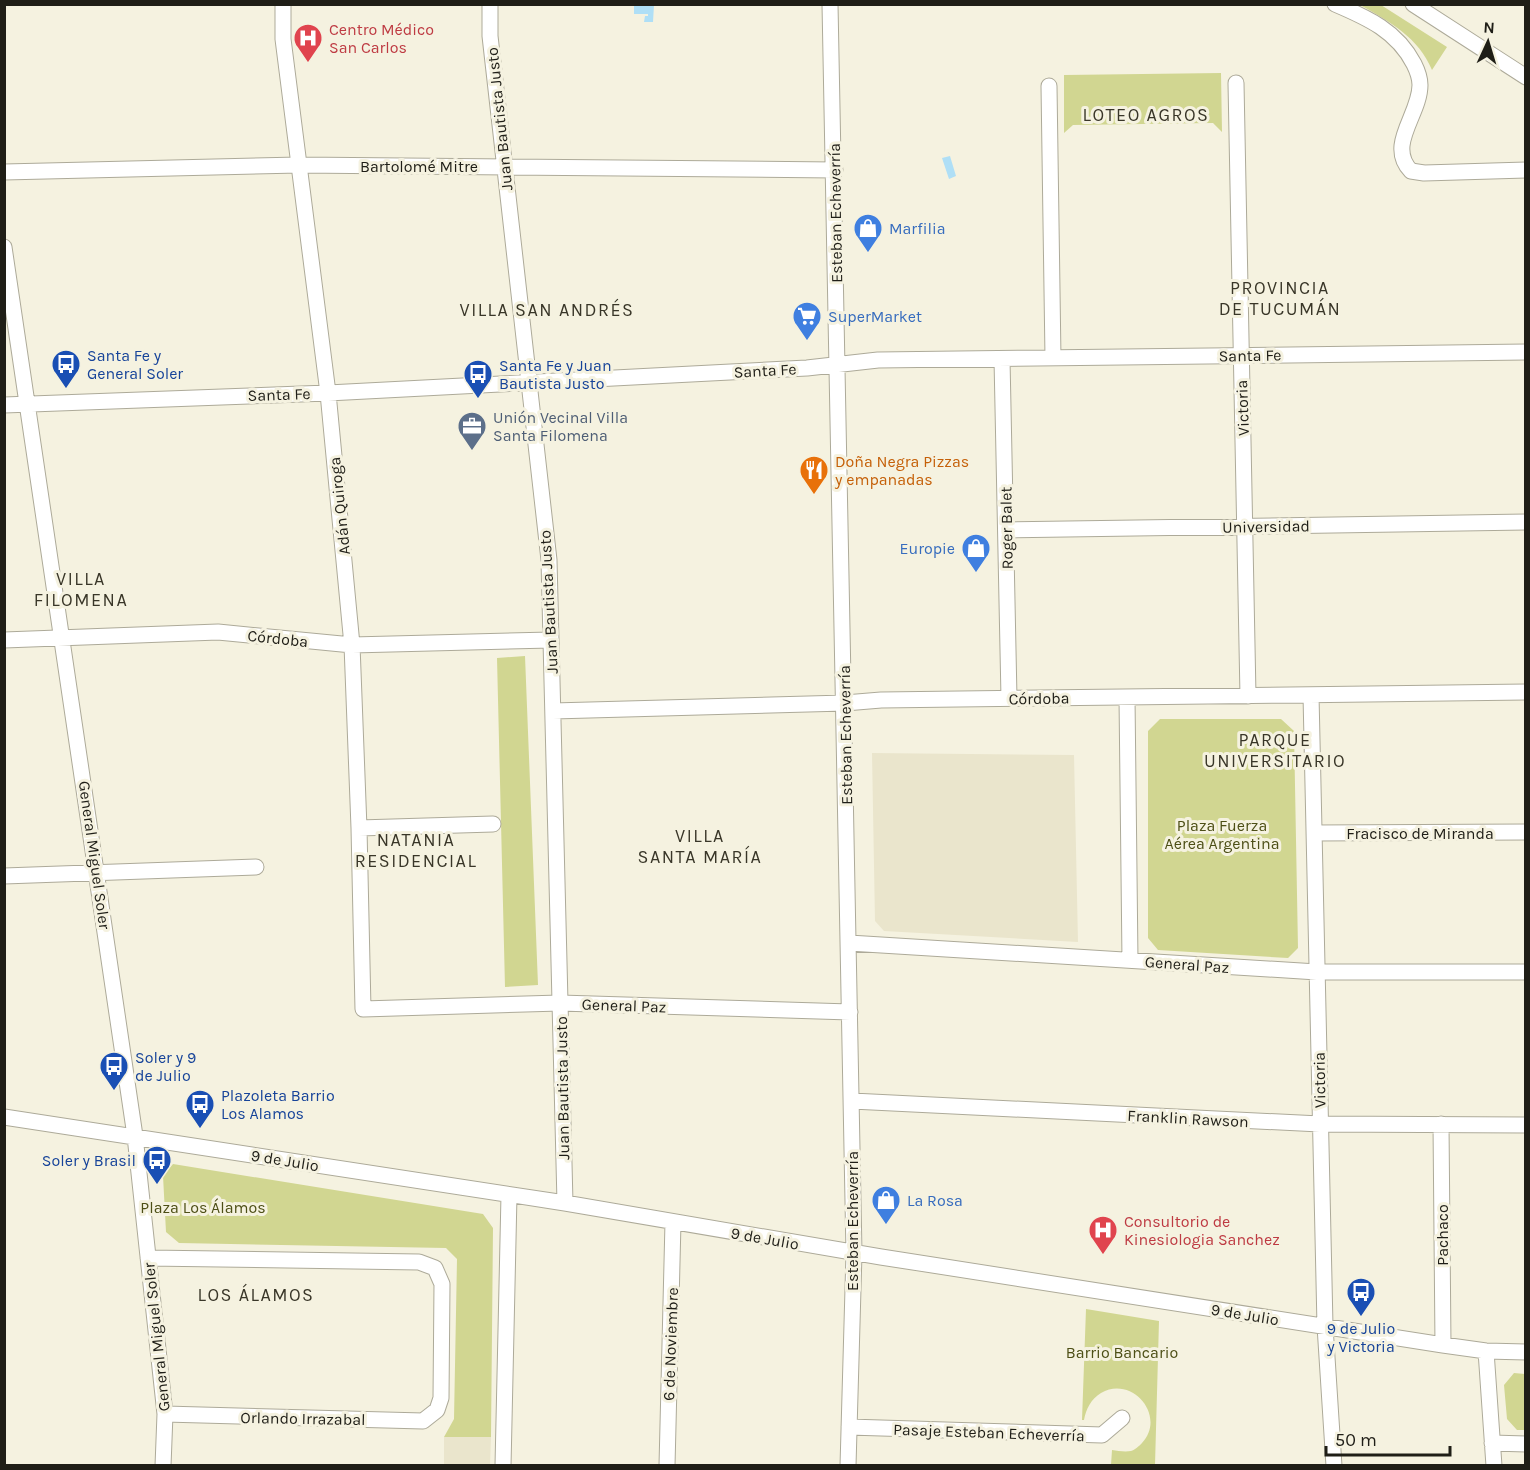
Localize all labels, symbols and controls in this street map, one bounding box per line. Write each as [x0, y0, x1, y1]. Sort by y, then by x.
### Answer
north arrow [1458, 12, 1518, 72]
text: N [1483, 18, 1495, 37]
place label: Centro Médico San Carlos [329, 20, 434, 57]
hospital icon: Centro Médico San Carlos [292, 22, 324, 64]
street label: Juan Bautista Justo [483, 46, 516, 192]
district label: LOTEO AGROS [1082, 104, 1210, 126]
street label: Esteban Echeverría [825, 143, 846, 283]
street label: Bartolomé Mitre [360, 157, 478, 176]
shop icon: Marfilia [852, 212, 884, 254]
place label: Marfilia [889, 219, 945, 238]
district label: PROVINCIA DE TUCUMÁN [1219, 277, 1341, 320]
district label: VILLA SAN ANDRÉS [460, 298, 634, 321]
supermarket icon: SuperMarket [791, 300, 823, 342]
place label: SuperMarket [828, 307, 922, 326]
street label: Santa Fe [1218, 345, 1282, 366]
place label: Santa Fe y General Soler [87, 346, 183, 383]
bus stop icon: Santa Fe y General Soler [50, 348, 82, 390]
place label: Santa Fe y Juan Bautista Justo [499, 356, 612, 393]
bus stop icon: Santa Fe y Juan Bautista Justo [462, 358, 494, 400]
street label: Santa Fe [733, 359, 797, 382]
street label: Victoria [1232, 380, 1253, 436]
street label: Santa Fe [247, 384, 311, 405]
place label: Unión Vecinal Villa Santa Filomena [493, 408, 628, 445]
office icon: Unión Vecinal Villa Santa Filomena [456, 410, 488, 452]
place label: Doña Negra Pizzas y empanadas [834, 452, 969, 489]
restaurant icon: Doña Negra Pizzas y empanadas [798, 454, 830, 496]
street label: Adán Quiroga [325, 456, 354, 556]
street label: Roger Balet [996, 486, 1017, 570]
street label: Universidad [1222, 516, 1310, 537]
street label: Juan Bautista Justo [535, 530, 562, 674]
shop icon: Europie [960, 532, 992, 574]
place label: Europie [899, 539, 955, 558]
district label: VILLA FILOMENA [34, 568, 128, 611]
street label: Córdoba [247, 626, 309, 651]
street label: Esteban Echeverría [835, 665, 856, 805]
street label: Córdoba [1008, 688, 1070, 709]
district label: PARQUE UNIVERSITARIO [1204, 729, 1346, 772]
street label: General Miguel Soler [75, 780, 114, 931]
park label: Plaza Fuerza Aérea Argentina [1165, 816, 1279, 853]
street label: Fracisco de Miranda [1346, 824, 1494, 843]
district label: VILLA SANTA MARÍA [638, 825, 762, 868]
district label: NATANIA RESIDENCIAL [355, 829, 477, 872]
street label: General Paz [1144, 952, 1230, 977]
street label: General Paz [581, 995, 667, 1016]
street label: Juan Bautista Justo [552, 1016, 573, 1160]
place label: Soler y 9 de Julio [135, 1048, 196, 1085]
bus stop icon: Soler y 9 de Julio [98, 1050, 130, 1092]
street label: Victoria [1310, 1052, 1329, 1108]
place label: Plazoleta Barrio Los Alamos [221, 1086, 335, 1123]
bus stop icon: Plazoleta Barrio Los Alamos [184, 1088, 216, 1130]
street label: Franklin Rawson [1127, 1106, 1249, 1131]
bus stop icon: Soler y Brasil [141, 1144, 173, 1186]
street label: 9 de Julio [249, 1146, 320, 1175]
place label: Soler y Brasil [42, 1151, 136, 1170]
street label: Esteban Echeverría [843, 1151, 862, 1291]
shop icon: La Rosa [870, 1184, 902, 1226]
place label: La Rosa [907, 1191, 963, 1210]
park label: Plaza Los Álamos [140, 1198, 266, 1217]
street label: Pachaco [1433, 1204, 1452, 1266]
place label: Consultorio de Kinesiologia Sanchez [1124, 1212, 1280, 1249]
hospital icon: Consultorio de Kinesiologia Sanchez [1087, 1214, 1119, 1256]
street label: 9 de Julio [729, 1223, 800, 1254]
street label: General Miguel Soler [139, 1261, 174, 1412]
bus stop icon: 9 de Julio y Victoria [1345, 1276, 1377, 1318]
district label: LOS ÁLAMOS [197, 1283, 315, 1306]
street label: 6 de Noviembre [659, 1287, 682, 1401]
street label: 9 de Julio [1209, 1300, 1280, 1329]
place label: 9 de Julio y Victoria [1326, 1319, 1395, 1356]
park label: Barrio Bancario [1066, 1343, 1178, 1362]
street label: Orlando Irrazabal [240, 1408, 366, 1429]
scale bar [1326, 1419, 1450, 1457]
street label: Pasaje Esteban Echeverría [893, 1420, 1085, 1445]
text: 50 m [1335, 1429, 1377, 1451]

